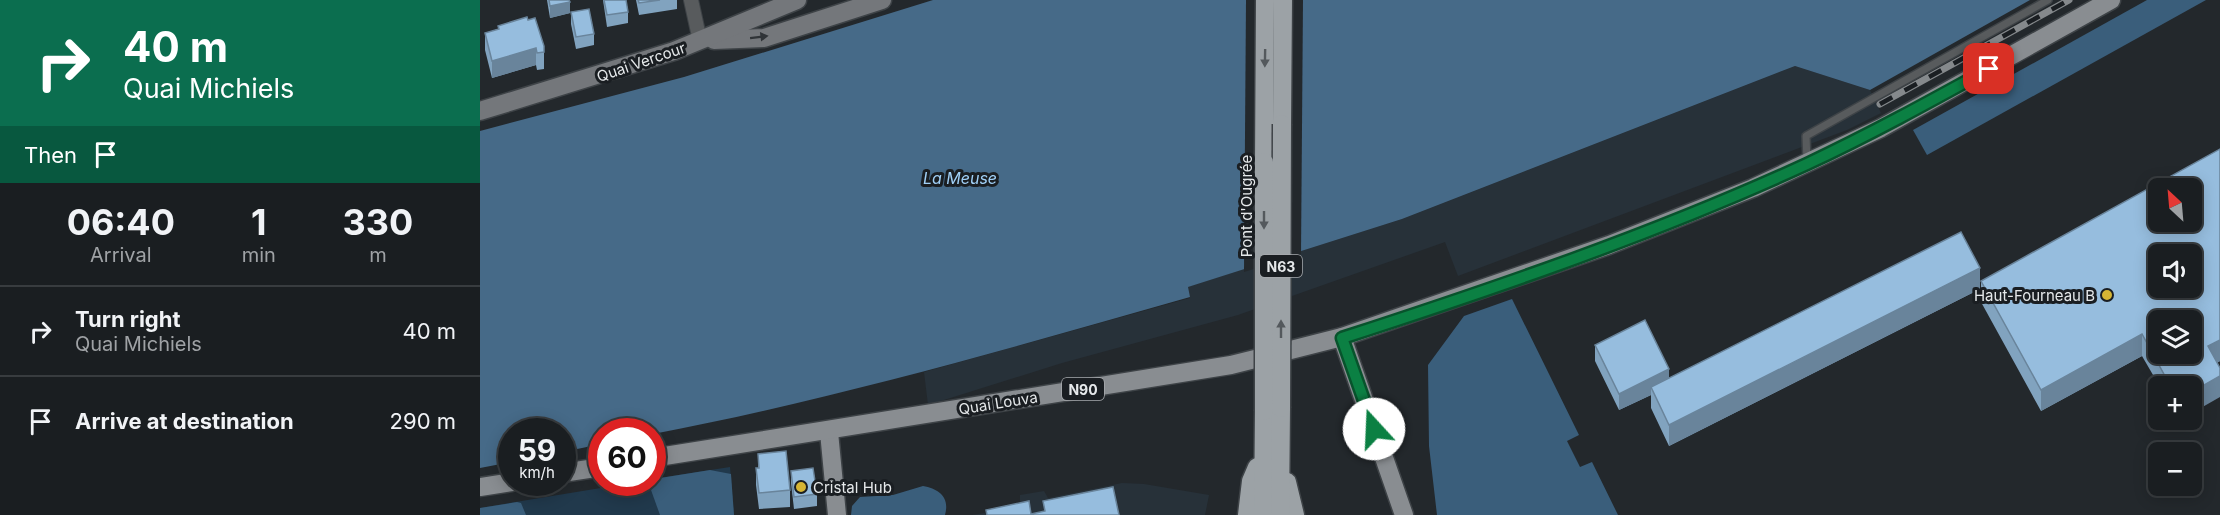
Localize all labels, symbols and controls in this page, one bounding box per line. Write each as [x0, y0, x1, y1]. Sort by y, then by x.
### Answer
text: 40 m [123, 21, 228, 72]
icon: right [24, 24, 102, 102]
one-way arrow [749, 33, 768, 42]
street label: Quai Vercour [594, 38, 688, 86]
pin [1963, 43, 2014, 94]
one-way arrow [1260, 49, 1270, 68]
icon: arrive [1972, 52, 2005, 85]
text: Quai Michiels [123, 72, 294, 105]
icon: arrive [89, 138, 122, 171]
text: Then [24, 142, 77, 168]
street label: Pont d'Ougrée [1237, 155, 1256, 257]
water label: La Meuse [923, 168, 997, 188]
north arrow [2148, 178, 2202, 232]
map controls [2148, 178, 2202, 496]
text: 06:40 [67, 200, 175, 244]
text: 1 [251, 200, 267, 244]
text: 330 [343, 200, 413, 244]
one-way arrow [1259, 211, 1269, 230]
text: Arrival [90, 243, 152, 267]
text: min [242, 243, 276, 267]
text: m [369, 243, 387, 267]
button: sound [2148, 244, 2202, 298]
road number: N63 [1260, 255, 1302, 277]
place label: Haut-Fourneau B [1974, 286, 2095, 305]
marker: Haut-Fourneau B [2100, 288, 2114, 302]
text: Turn right [75, 306, 181, 332]
button: layers [2148, 310, 2202, 364]
icon: right [24, 315, 57, 348]
text: 40 m [402, 318, 456, 344]
one-way arrow [1276, 319, 1286, 338]
text: Quai Michiels [75, 332, 202, 356]
button: + [2148, 376, 2202, 430]
road number: N90 [1062, 378, 1104, 400]
street label: Quai Louva [957, 387, 1039, 419]
position arrow [1342, 397, 1406, 461]
icon: arrive [24, 405, 57, 438]
text: Arrive at destination [75, 408, 294, 434]
text: 290 m [390, 408, 456, 434]
speed limit sign: 60 [588, 418, 666, 496]
text: 59 [518, 432, 556, 468]
button: − [2148, 442, 2202, 496]
text: km/h [519, 463, 555, 482]
place label: Cristal Hub [813, 478, 892, 497]
marker: Cristal Hub [794, 480, 808, 494]

